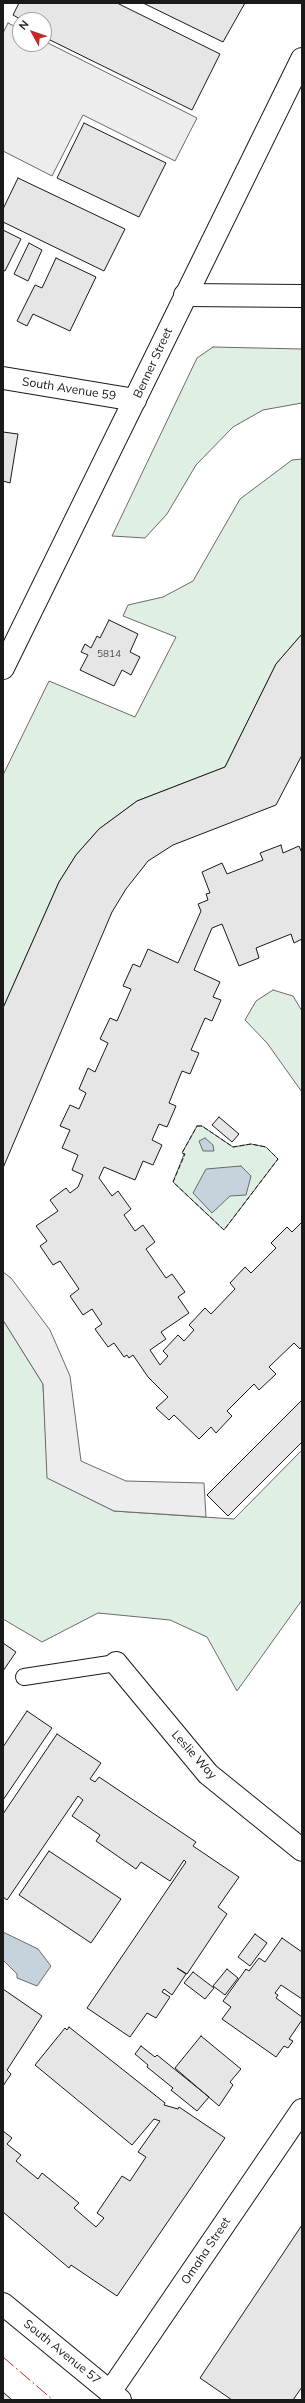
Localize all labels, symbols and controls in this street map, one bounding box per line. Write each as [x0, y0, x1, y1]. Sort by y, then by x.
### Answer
north arrow [12, 12, 52, 52]
text: N [16, 17, 32, 33]
street label: Benner Street [130, 326, 176, 400]
street label: South Avenue 59 [21, 374, 117, 404]
house number: 5814 [97, 648, 121, 660]
street label: Leslie Way [168, 1728, 220, 1782]
street label: Omaha Street [178, 2215, 234, 2287]
street label: South Avenue 57 [21, 2317, 103, 2387]

